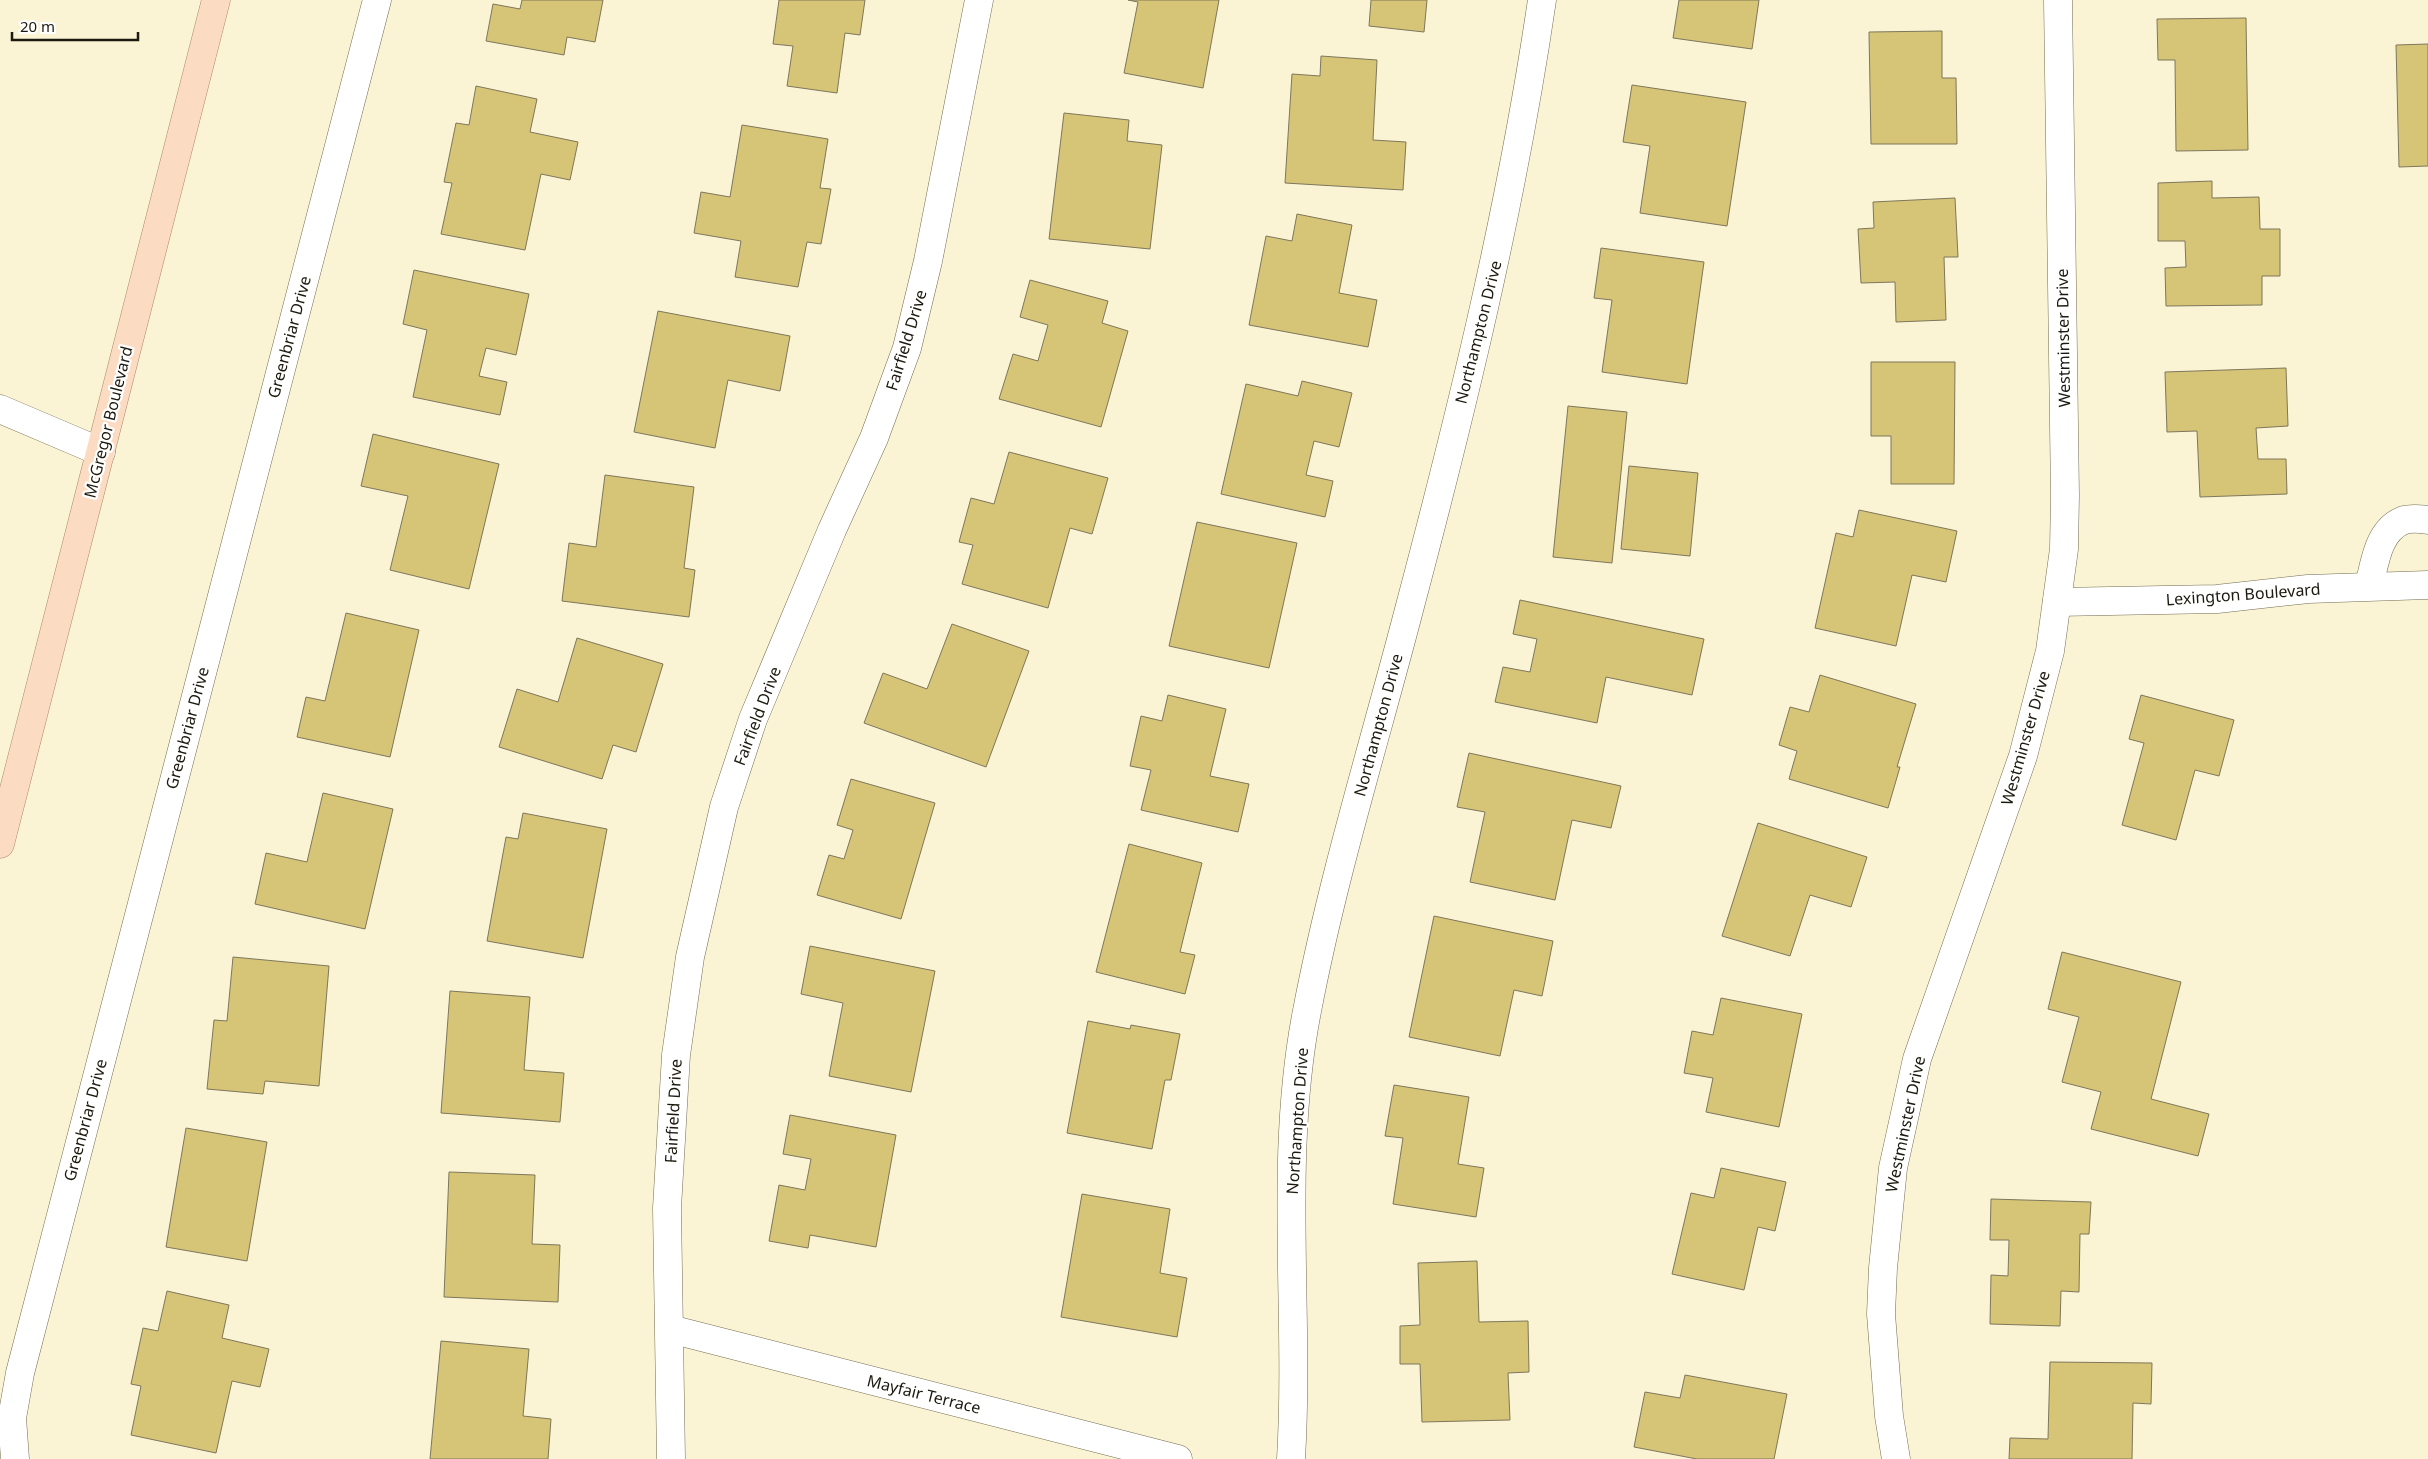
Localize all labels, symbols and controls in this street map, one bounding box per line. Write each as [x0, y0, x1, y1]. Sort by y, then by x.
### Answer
scale bar [12, 10, 139, 42]
text: 20 m [20, 16, 55, 36]
street label: Northampton Drive [1450, 258, 1506, 406]
street label: Westminster Drive [2051, 268, 2075, 408]
street label: Greenbriar Drive [262, 273, 316, 401]
street label: Fairfield Drive [880, 287, 932, 393]
street label: McGregor Boulevard [79, 344, 137, 500]
street label: Lexington Boulevard [2165, 578, 2321, 610]
street label: Northampton Drive [1348, 651, 1408, 799]
street label: Fairfield Drive [728, 663, 786, 769]
street label: Greenbriar Drive [160, 664, 214, 792]
street label: Westminster Drive [1995, 668, 2055, 808]
street label: Northampton Drive [1281, 1047, 1313, 1195]
street label: Westminster Drive [1880, 1054, 1930, 1194]
street label: Greenbriar Drive [58, 1056, 112, 1184]
street label: Fairfield Drive [659, 1058, 687, 1164]
street label: Mayfair Terrace [865, 1369, 983, 1419]

